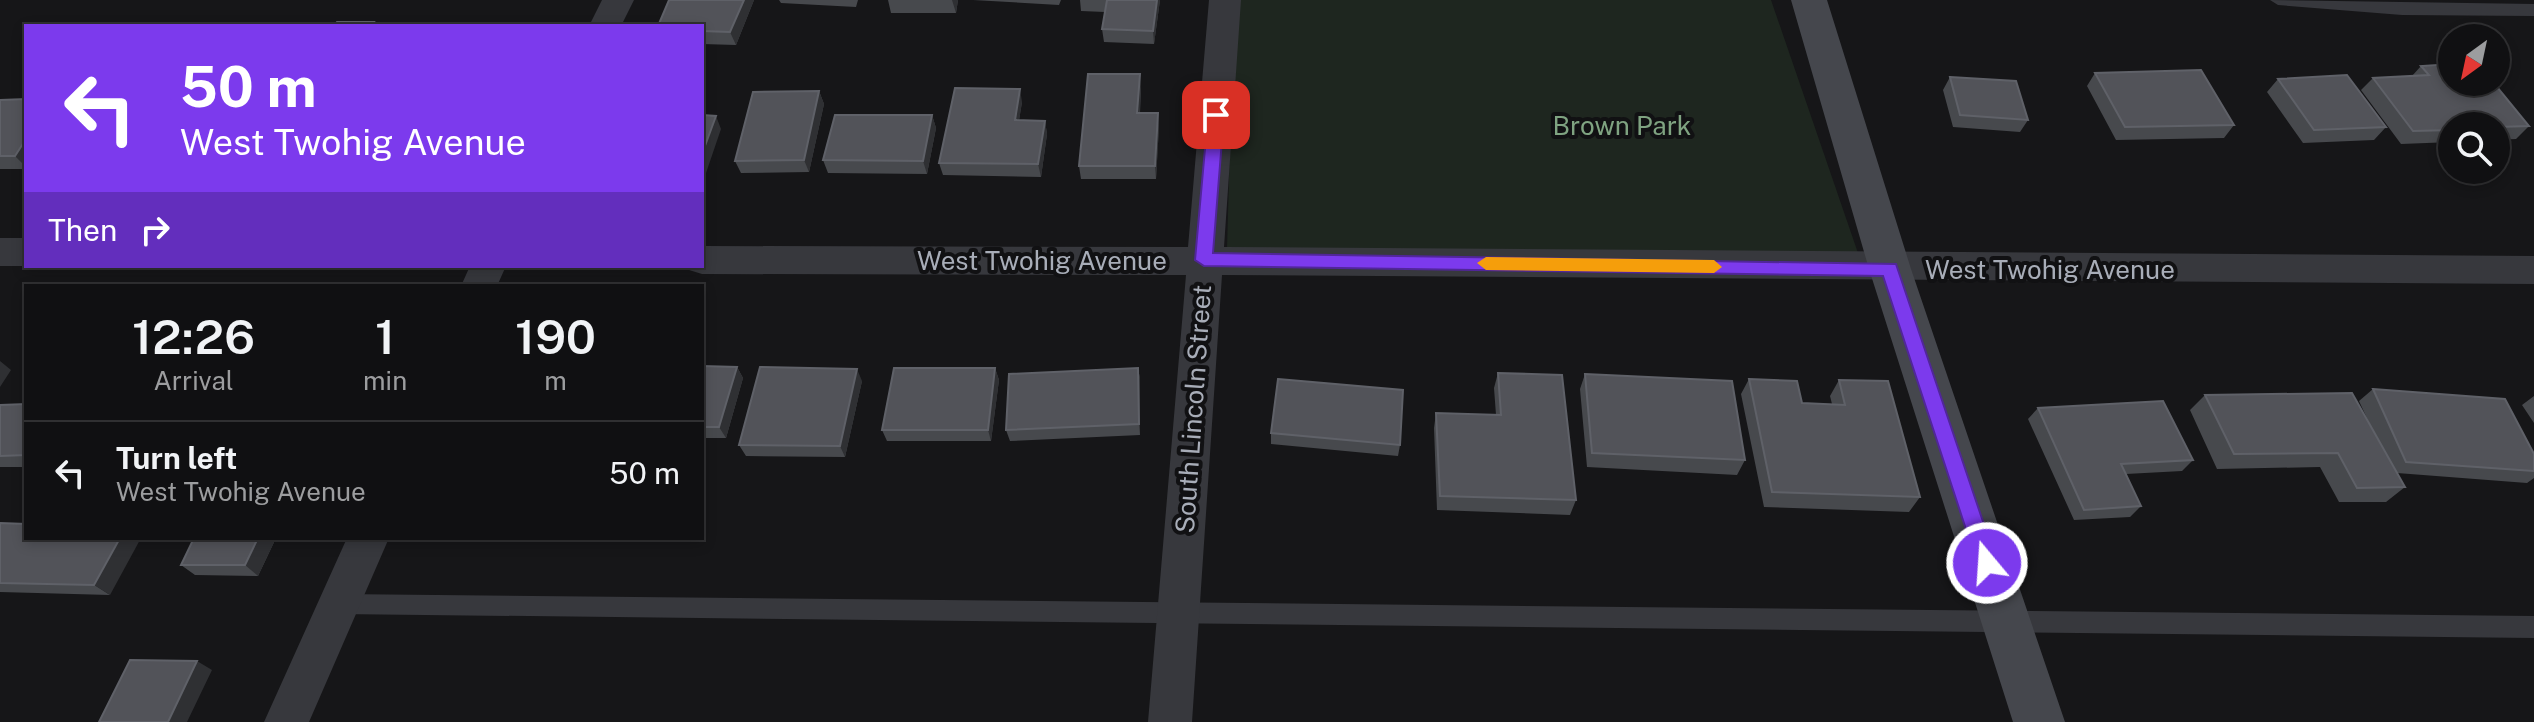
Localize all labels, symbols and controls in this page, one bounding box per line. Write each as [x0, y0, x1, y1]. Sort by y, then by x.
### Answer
north arrow [2438, 24, 2510, 96]
map controls [2438, 24, 2510, 184]
text: 50 m [180, 54, 317, 120]
icon: left [48, 56, 152, 160]
pin [1182, 81, 1250, 149]
icon: arrive [1194, 93, 1238, 137]
park label: Brown Park [1553, 110, 1691, 141]
button: search [2438, 112, 2510, 184]
text: West Twohig Avenue [180, 121, 526, 163]
icon: right [133, 208, 177, 252]
text: Then [48, 212, 117, 248]
street label: West Twohig Avenue [917, 245, 1167, 276]
street label: West Twohig Avenue [1925, 254, 2175, 285]
street label: South Lincoln Street [1169, 284, 1217, 534]
text: 12:26 [132, 308, 255, 365]
text: 1 [375, 308, 395, 365]
text: 190 [515, 308, 596, 365]
text: Arrival [153, 365, 234, 396]
text: min [363, 365, 407, 396]
text: m [544, 365, 567, 396]
text: Turn left [116, 440, 237, 476]
icon: left [48, 451, 92, 495]
text: 50 m [609, 455, 680, 491]
text: West Twohig Avenue [116, 476, 366, 507]
position arrow [1945, 521, 2029, 605]

